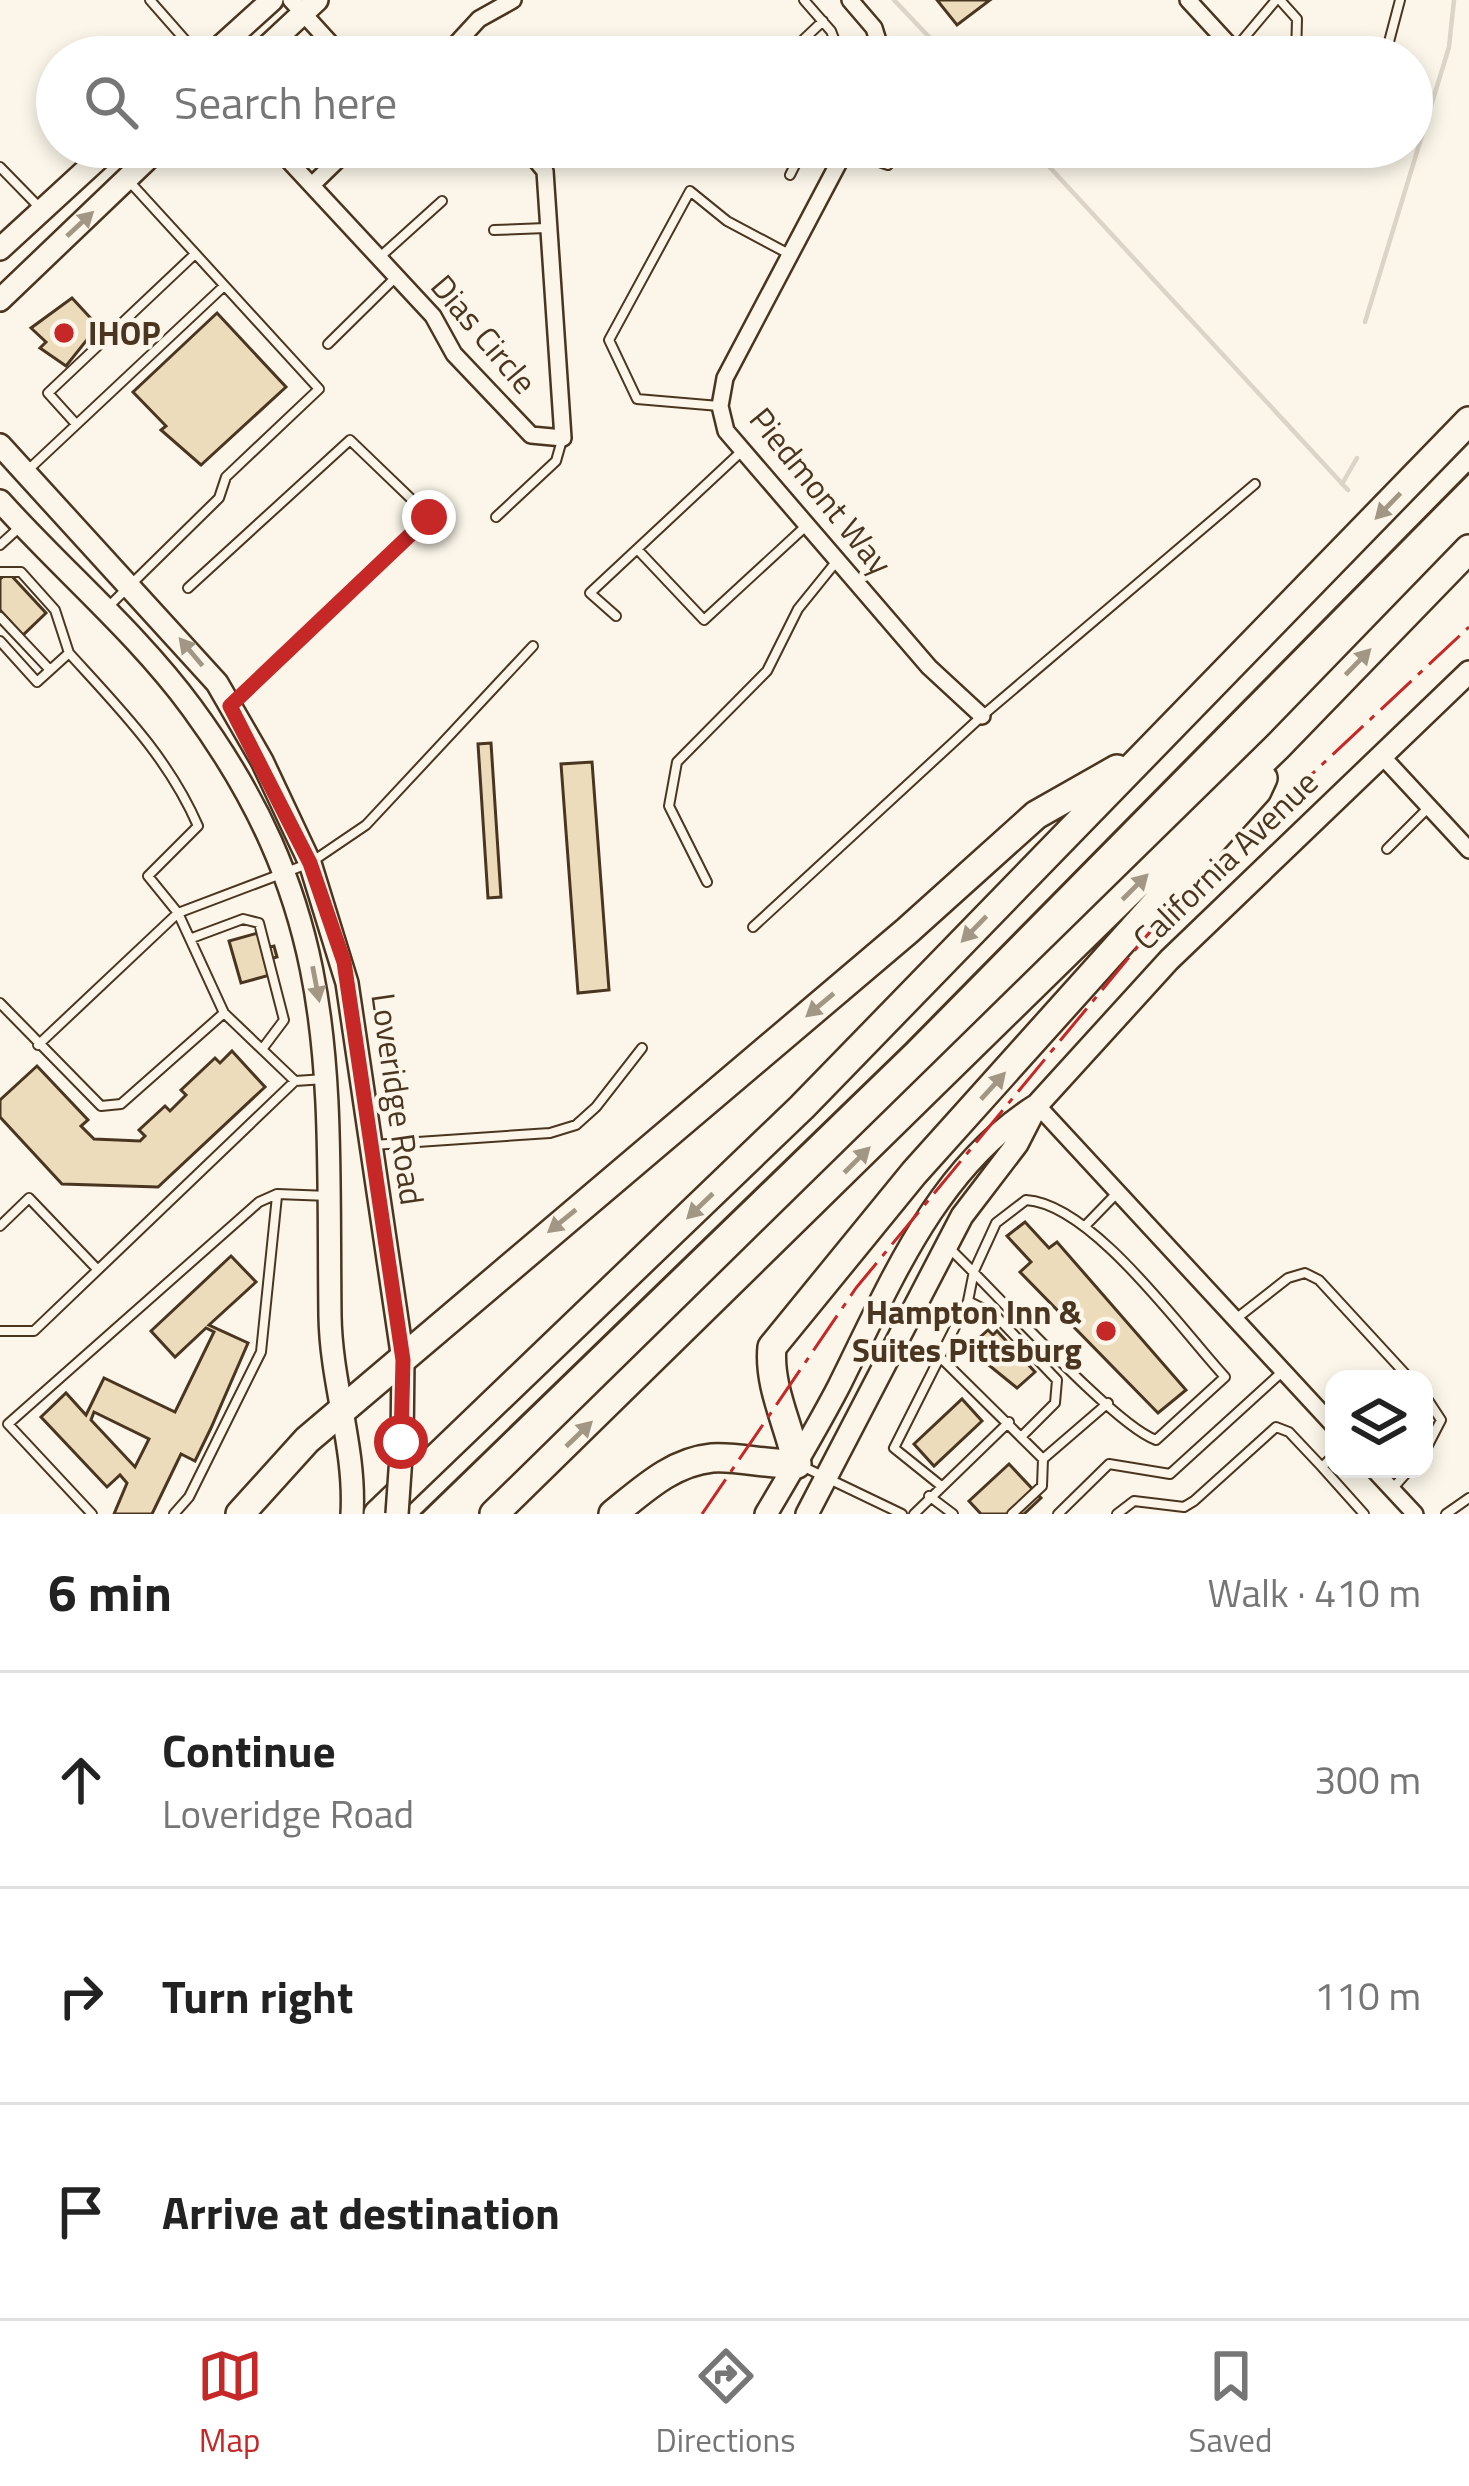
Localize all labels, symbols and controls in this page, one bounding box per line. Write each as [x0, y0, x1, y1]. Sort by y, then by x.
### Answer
search box [36, 36, 1433, 168]
text: Search here [174, 68, 397, 136]
icon: search [78, 69, 144, 135]
one-way arrow [65, 210, 94, 238]
street label: Dias Circle [419, 263, 549, 405]
place label: IHOP [88, 308, 161, 358]
marker: IHOP [51, 320, 77, 346]
street label: Piedmont Way [738, 396, 904, 586]
route end [402, 490, 456, 544]
one-way arrow [1375, 491, 1403, 520]
one-way arrow [179, 637, 205, 667]
one-way arrow [1343, 648, 1371, 677]
street label: California Avenue [1121, 758, 1329, 962]
one-way arrow [1120, 873, 1149, 901]
one-way arrow [961, 914, 989, 943]
one-way arrow [308, 965, 326, 1003]
street label: Loveridge Road [358, 990, 438, 1208]
one-way arrow [805, 991, 835, 1018]
one-way arrow [979, 1071, 1006, 1100]
one-way arrow [843, 1146, 871, 1174]
one-way arrow [686, 1191, 715, 1219]
one-way arrow [547, 1208, 578, 1233]
place label: Hampton Inn & Suites Pittsburg [852, 1287, 1082, 1375]
marker: Hampton Inn & Suites Pittsburg [1093, 1318, 1119, 1344]
map controls [1325, 1370, 1433, 1478]
button: layers [1325, 1370, 1433, 1478]
route start [374, 1415, 428, 1469]
one-way arrow [564, 1420, 593, 1448]
text: 6 min [48, 1553, 172, 1631]
text: Walk · 410 m [1207, 1563, 1421, 1622]
text: Continue [162, 1716, 336, 1784]
icon: ahead [48, 1747, 114, 1813]
text: 300 m [1314, 1750, 1421, 1809]
text: Loveridge Road [162, 1784, 414, 1843]
text: Turn right [162, 1962, 353, 2030]
icon: right [48, 1963, 114, 2029]
text: 110 m [1314, 1966, 1421, 2025]
text: Arrive at destination [162, 2178, 560, 2246]
icon: arrive [48, 2179, 114, 2245]
tab: Map [197, 2343, 263, 2465]
tab: Directions [656, 2343, 796, 2465]
tab: Saved [1189, 2343, 1272, 2465]

